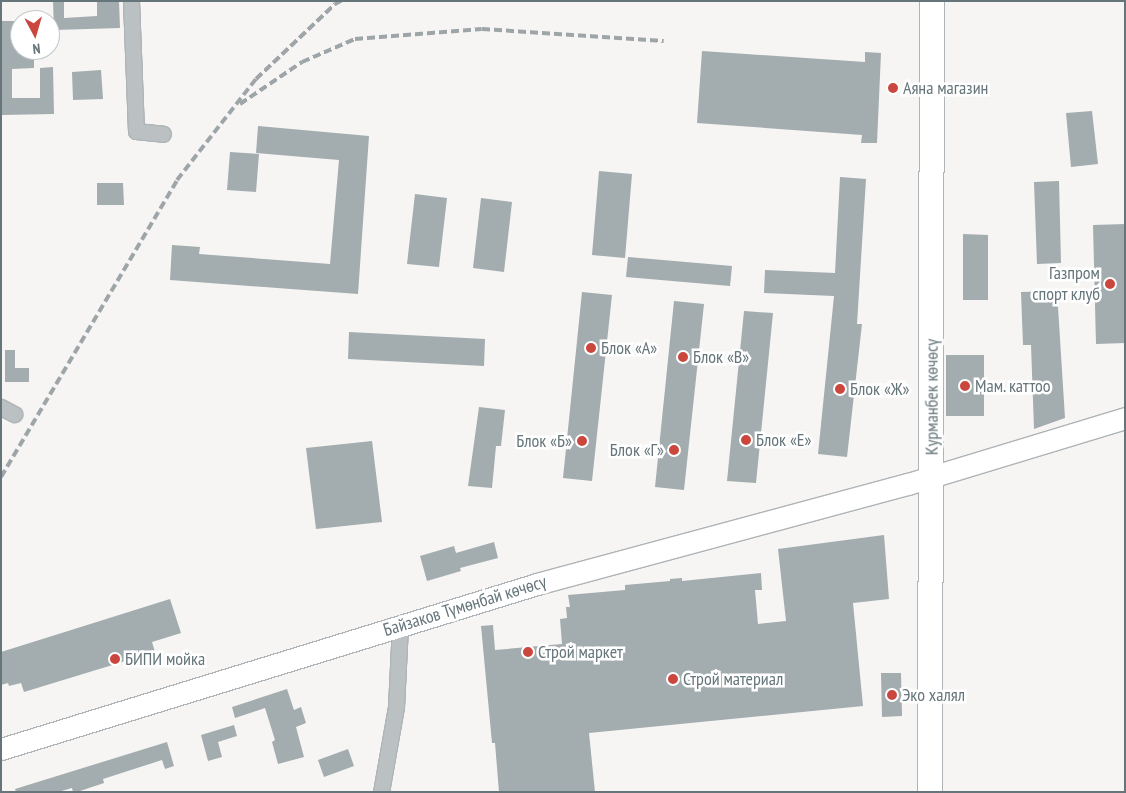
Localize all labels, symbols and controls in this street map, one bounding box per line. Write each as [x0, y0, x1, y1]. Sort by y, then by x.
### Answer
north arrow [10, 10, 60, 60]
text: N [32, 40, 41, 58]
place label: Аяна магазин [903, 77, 988, 99]
marker: Аяна магазин [887, 82, 899, 94]
place label: Газпром спорт клуб [1032, 263, 1100, 306]
marker: Газпром спорт клуб [1104, 278, 1116, 290]
place label: Блок «А» [601, 337, 657, 359]
street label: Курманбек көчөсү [921, 339, 943, 455]
marker: Блок «А» [585, 342, 597, 354]
place label: Блок «В» [693, 346, 749, 368]
marker: Блок «В» [677, 351, 689, 363]
place label: Мам. каттоо [975, 375, 1052, 397]
place label: Блок «Ж» [850, 378, 910, 400]
marker: Мам. каттоо [959, 380, 971, 392]
marker: Блок «Ж» [834, 383, 846, 395]
place label: Блок «Е» [756, 429, 812, 451]
place label: Блок «Б» [516, 430, 572, 452]
marker: Блок «Е» [740, 434, 752, 446]
marker: Блок «Б» [576, 435, 588, 447]
place label: Блок «Г» [610, 439, 664, 461]
marker: Блок «Г» [668, 444, 680, 456]
street label: Байзаков Түмөнбай көчөсү [381, 571, 549, 641]
place label: Строй маркет [538, 641, 623, 663]
marker: Строй маркет [522, 646, 534, 658]
place label: БИПИ мойка [125, 648, 205, 670]
marker: БИПИ мойка [109, 653, 121, 665]
place label: Строй материал [683, 668, 783, 690]
marker: Строй материал [667, 673, 679, 685]
place label: Эко халял [902, 684, 965, 706]
marker: Эко халял [886, 689, 898, 701]

